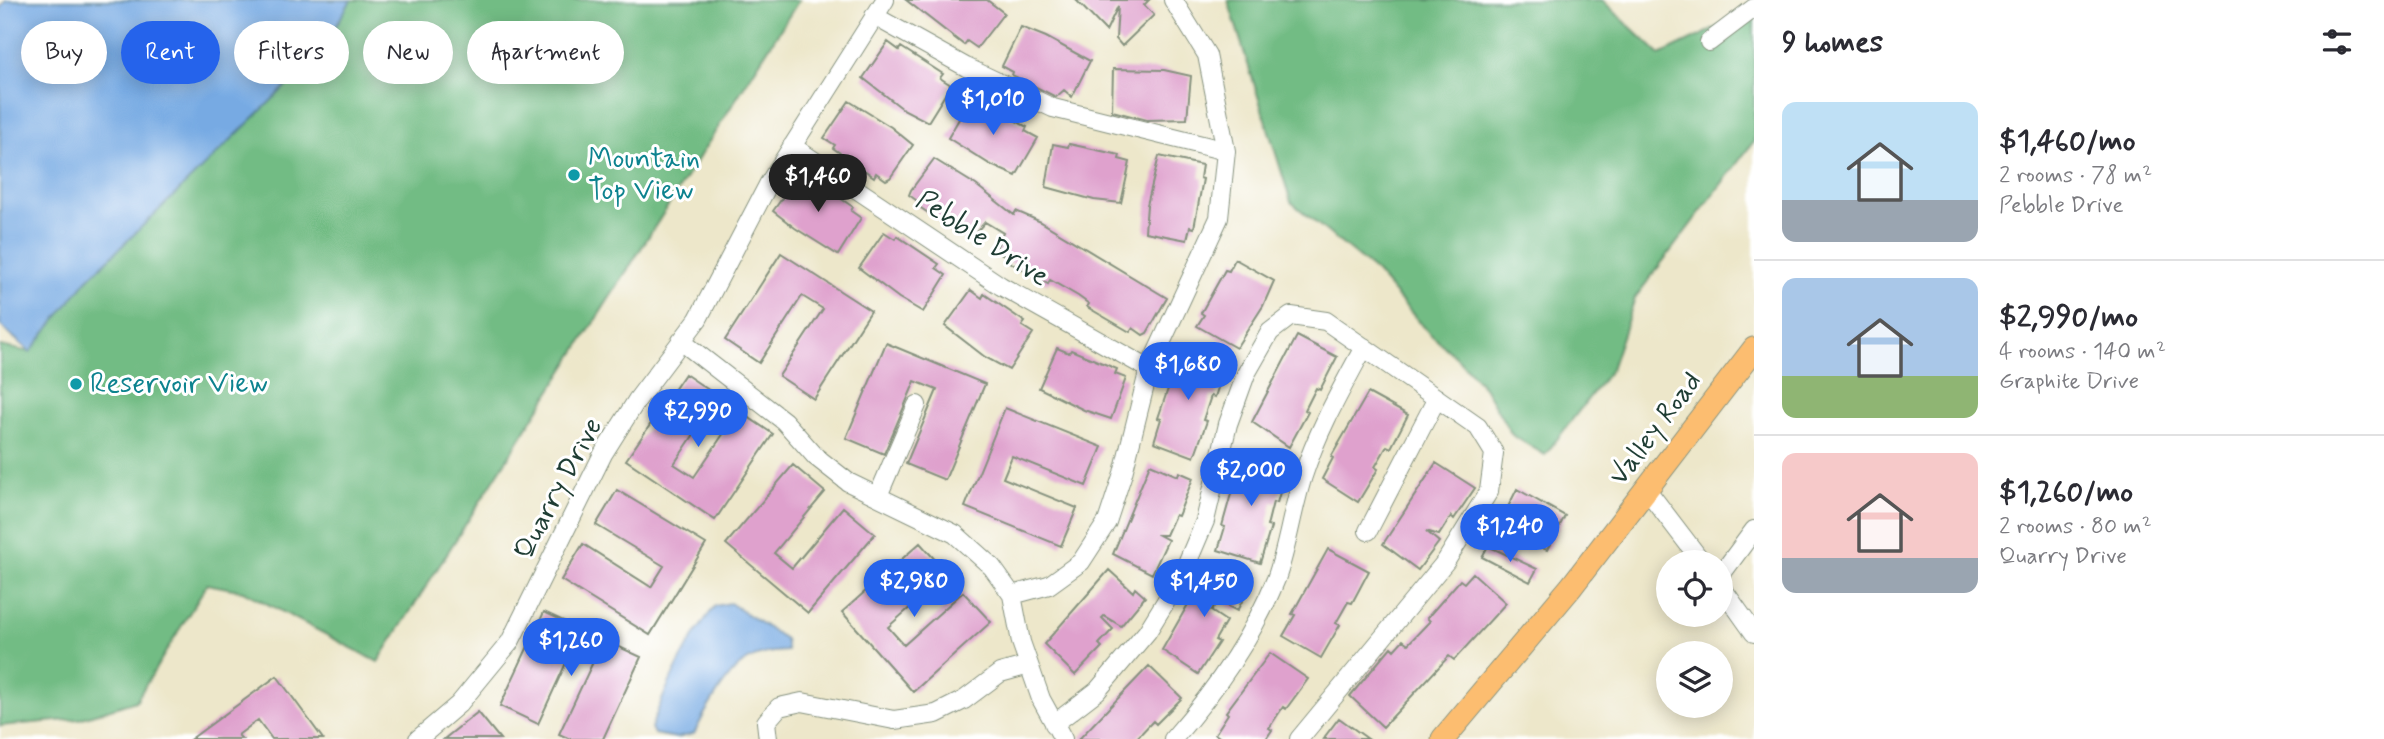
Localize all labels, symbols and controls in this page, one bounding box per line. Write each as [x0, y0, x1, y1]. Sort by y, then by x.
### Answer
chip: Buy [21, 21, 107, 84]
chip: Rent [121, 21, 220, 84]
chip: Filters [234, 21, 349, 84]
chip: New [363, 21, 453, 84]
chip: Apartment [467, 21, 624, 84]
text: 9 homes [1782, 23, 1883, 62]
icon: filters [2318, 23, 2356, 61]
pin: $1,010 [936, 78, 1050, 137]
text: $1,010 [961, 85, 1025, 115]
text: $1,460/mo [1999, 122, 2135, 161]
icon: home [1838, 130, 1922, 214]
place label: Mountain Top View [588, 141, 700, 210]
pin: $1,460 [761, 154, 875, 214]
text: 2 rooms · 78 m² [1999, 161, 2152, 191]
text: $1,460 [785, 162, 851, 192]
marker: Mountain Top View [566, 167, 582, 183]
street label: Pebble Drive [908, 182, 1056, 296]
text: Pebble Drive [1999, 191, 2123, 221]
text: $2,990/mo [1999, 298, 2138, 337]
icon: home [1838, 306, 1922, 390]
text: 4 rooms · 140 m² [1999, 337, 2166, 367]
pin: $1,680 [1131, 342, 1245, 402]
text: $1,680 [1155, 350, 1221, 380]
street label: Valley Road [1601, 365, 1711, 493]
place label: Reservoir View [90, 366, 268, 403]
text: Graphite Drive [1999, 367, 2139, 397]
marker: Reservoir View [68, 376, 84, 392]
pin: $2,990 [641, 390, 755, 449]
text: $2,990 [664, 397, 732, 427]
street label: Quarry Drive [506, 412, 612, 566]
pin: $2,000 [1194, 448, 1308, 508]
text: $2,000 [1216, 456, 1286, 486]
text: $1,260/mo [1999, 473, 2133, 512]
icon: home [1838, 481, 1922, 565]
pin: $1,240 [1453, 504, 1567, 564]
text: $1,240 [1476, 512, 1544, 542]
text: 2 rooms · 80 m² [1999, 512, 2152, 542]
text: Quarry Drive [1999, 542, 2127, 572]
map controls [1656, 550, 1733, 718]
button: locate [1656, 550, 1733, 627]
pin: $2,980 [857, 560, 971, 619]
pin: $1,450 [1147, 560, 1261, 619]
text: $2,980 [880, 567, 948, 597]
text: $1,450 [1170, 567, 1238, 597]
pin: $1,260 [514, 618, 628, 678]
text: $1,260 [539, 626, 603, 656]
button: layers [1656, 641, 1733, 718]

